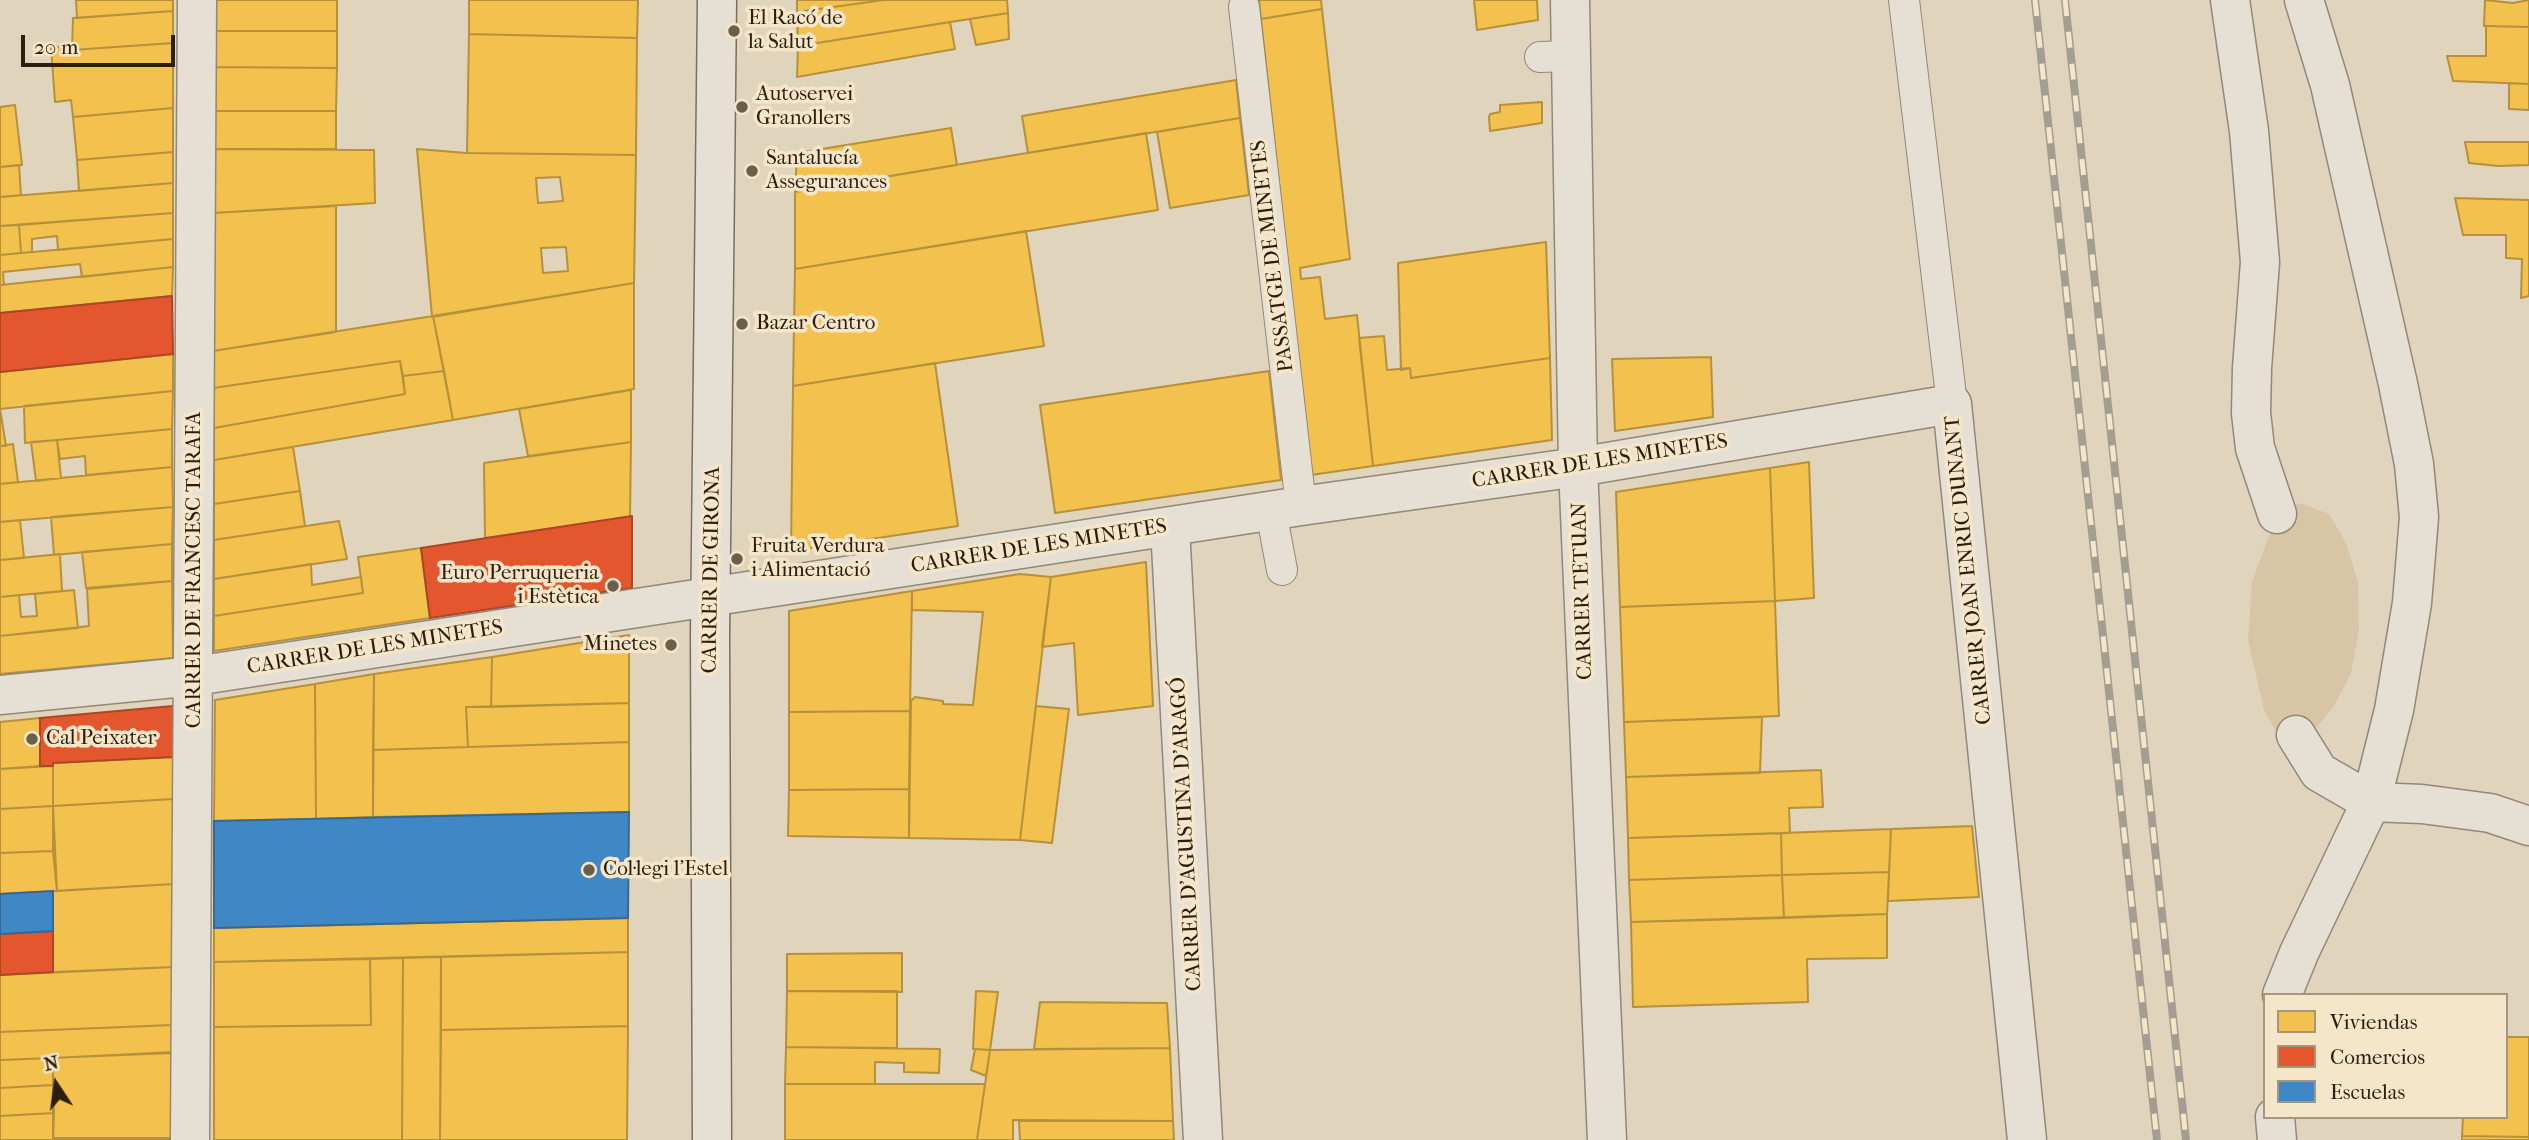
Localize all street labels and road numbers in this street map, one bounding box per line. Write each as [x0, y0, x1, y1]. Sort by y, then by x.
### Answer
street label: PASSATGE DE MINETES [1246, 138, 1300, 374]
street label: CARRER DE FRANCESC TARAFA [182, 412, 208, 728]
street label: CARRER JOAN ENRIC DUNANT [1940, 414, 1998, 726]
street label: CARRER DE LES MINETES [1470, 429, 1730, 495]
street label: CARRER DE GIRONA [698, 466, 726, 674]
street label: CARRER TETUAN [1567, 502, 1599, 680]
street label: CARRER DE LES MINETES [909, 514, 1169, 580]
street label: CARRER DE LES MINETES [245, 615, 505, 681]
street label: CARRER D'AGUSTINA D'ARAGÓ [1166, 676, 1208, 992]

